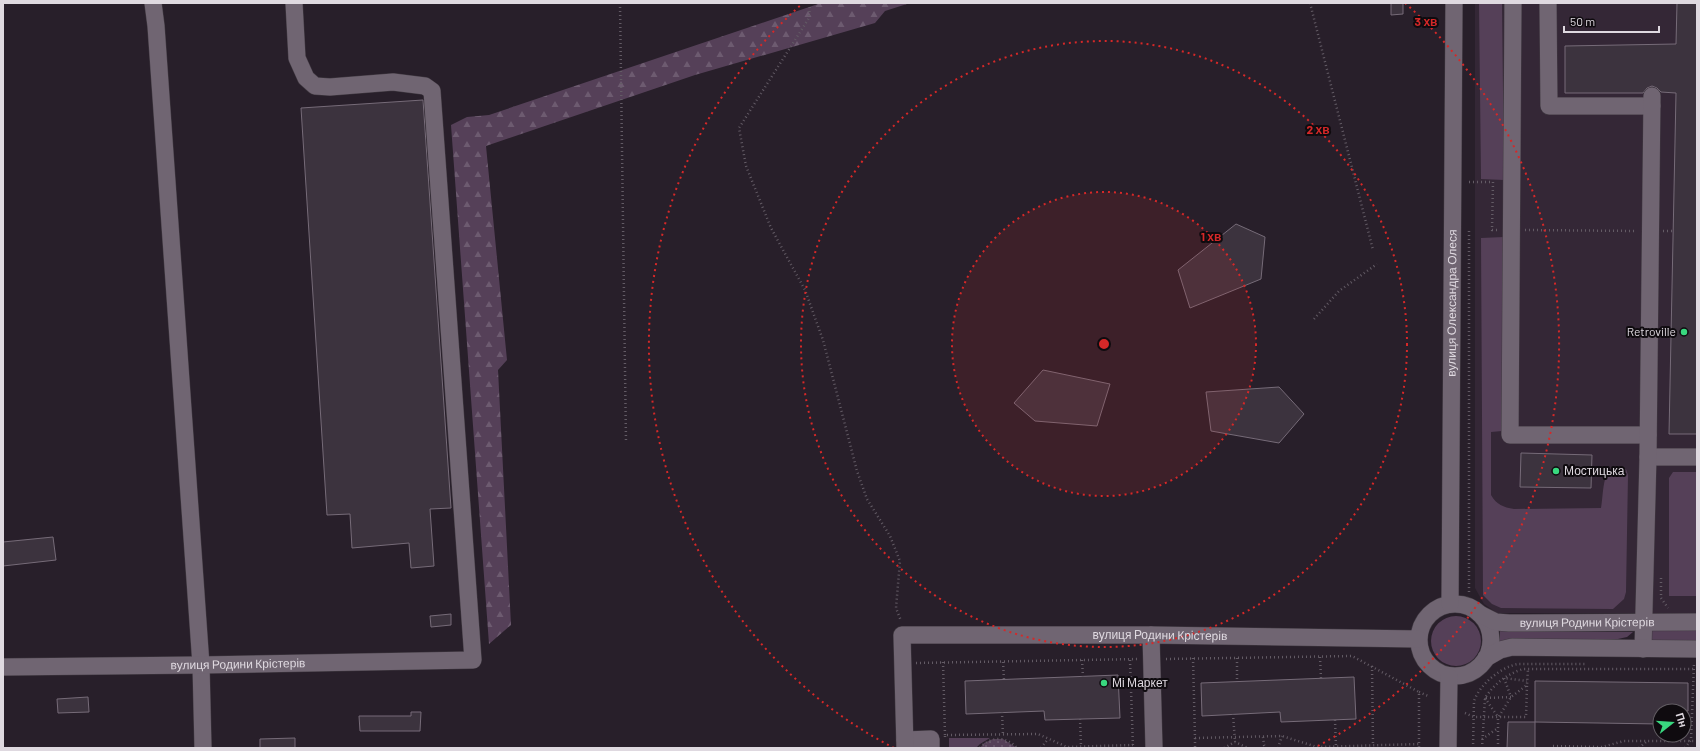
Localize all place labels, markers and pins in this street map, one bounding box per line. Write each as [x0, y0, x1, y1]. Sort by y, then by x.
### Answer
place label: Retroville [1627, 324, 1676, 338]
marker: Retroville [1679, 327, 1689, 337]
centre of rings [1097, 337, 1111, 351]
place label: Мостицька [1564, 463, 1625, 478]
marker: Мостицька [1551, 466, 1561, 476]
place label: Мі Маркет [1112, 675, 1168, 690]
marker: Мі Маркет [1099, 678, 1109, 688]

